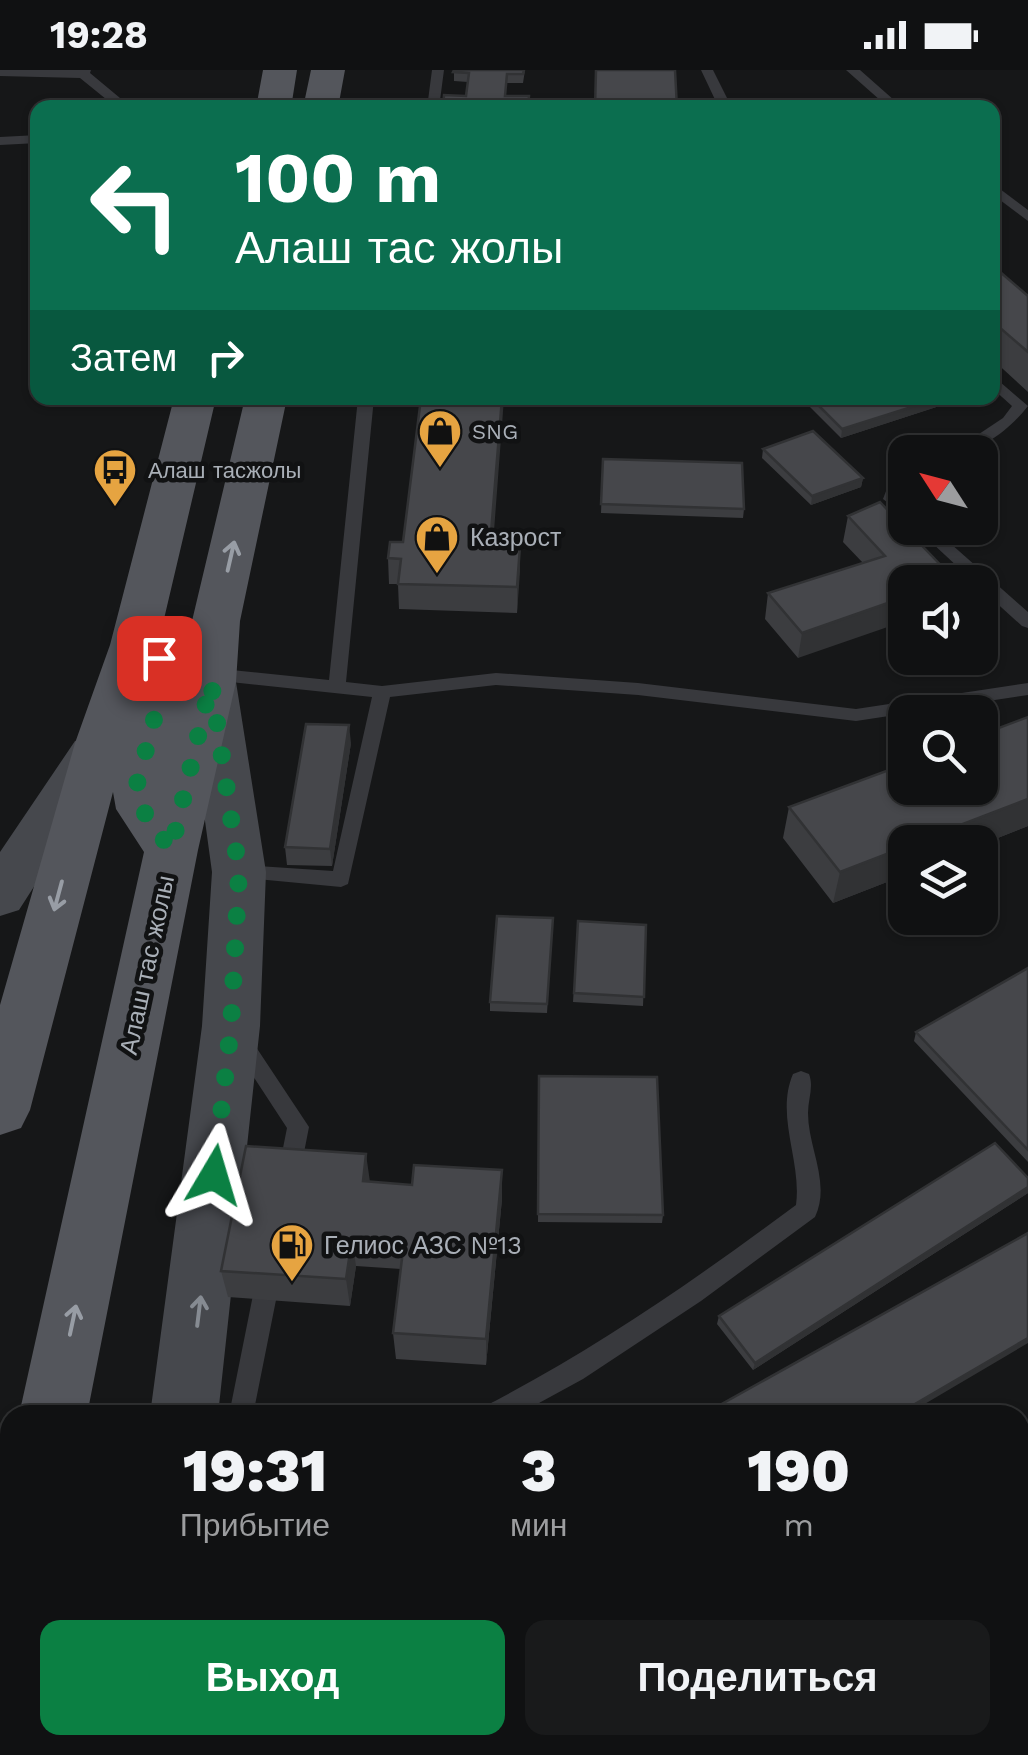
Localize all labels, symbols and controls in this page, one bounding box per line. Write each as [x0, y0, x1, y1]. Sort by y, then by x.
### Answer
text: 19:28 [50, 13, 148, 57]
text: 100 m [235, 137, 441, 219]
icon: left [70, 140, 200, 270]
text: Алаш тас жолы [235, 221, 563, 274]
icon: right [198, 330, 253, 385]
text: Затем [70, 336, 178, 380]
shop icon: SNG [417, 408, 463, 469]
place label: SNG [472, 419, 518, 444]
north arrow [888, 435, 998, 545]
map controls [888, 435, 998, 935]
bus stop icon: Алаш тасжолы [92, 447, 138, 508]
place label: Алаш тасжолы [148, 458, 301, 483]
shop icon: Казрост [414, 514, 460, 575]
place label: Казрост [470, 523, 562, 552]
one-way arrow [223, 541, 241, 573]
button: sound [888, 565, 998, 675]
pin [117, 616, 202, 701]
icon: arrive [132, 631, 187, 686]
button: search [888, 695, 998, 805]
button: layers [888, 825, 998, 935]
street label: Алаш тас жолы [114, 873, 180, 1057]
one-way arrow [48, 880, 67, 911]
position arrow [162, 1123, 266, 1227]
fuel station icon: Гелиос АЗС №13 [269, 1222, 315, 1283]
place label: Гелиос АЗС №13 [324, 1231, 522, 1260]
one-way arrow [190, 1296, 209, 1328]
one-way arrow [65, 1304, 84, 1336]
text: 19:31 [183, 1435, 327, 1506]
text: 3 [521, 1435, 557, 1506]
text: 190 [747, 1435, 850, 1506]
text: Прибытие [180, 1506, 330, 1544]
text: мин [510, 1506, 568, 1544]
text: m [784, 1506, 814, 1544]
button: Выход [40, 1620, 505, 1735]
button: Поделиться [525, 1620, 990, 1735]

